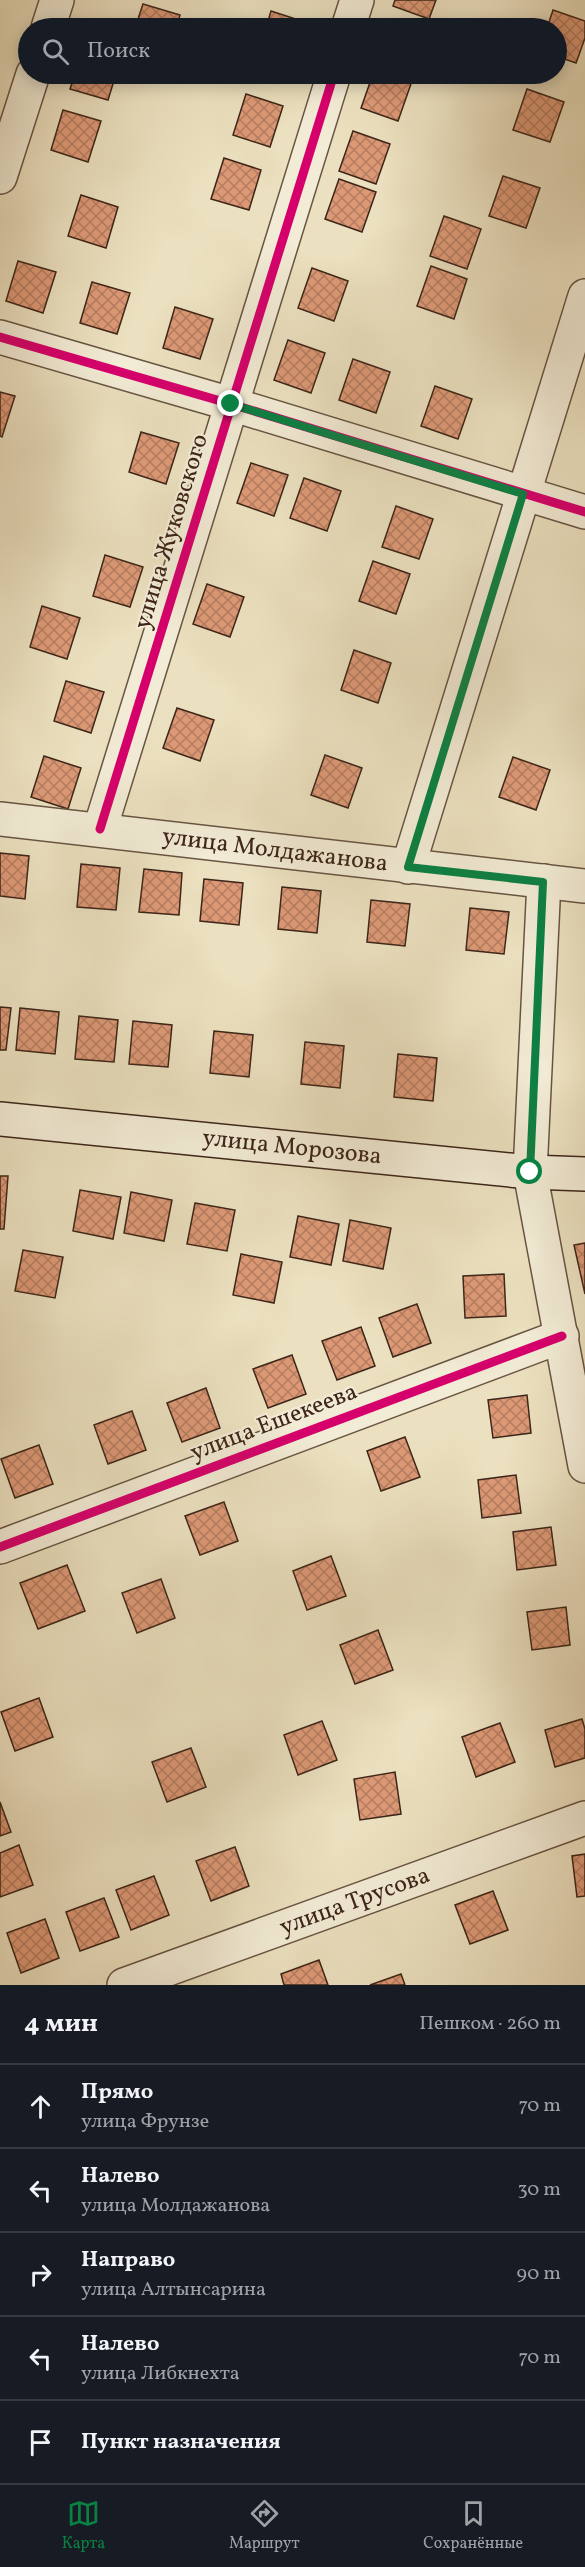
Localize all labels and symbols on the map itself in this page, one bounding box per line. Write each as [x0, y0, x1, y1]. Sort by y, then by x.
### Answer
route end [217, 390, 243, 416]
street label: улица Жуковского [126, 430, 218, 634]
street label: улица Молдажанова [160, 820, 390, 882]
street label: улица Морозова [201, 1122, 383, 1174]
route start [516, 1158, 542, 1184]
street label: улица Ешекеева [185, 1375, 363, 1471]
street label: улица Трусова [275, 1859, 435, 1945]

